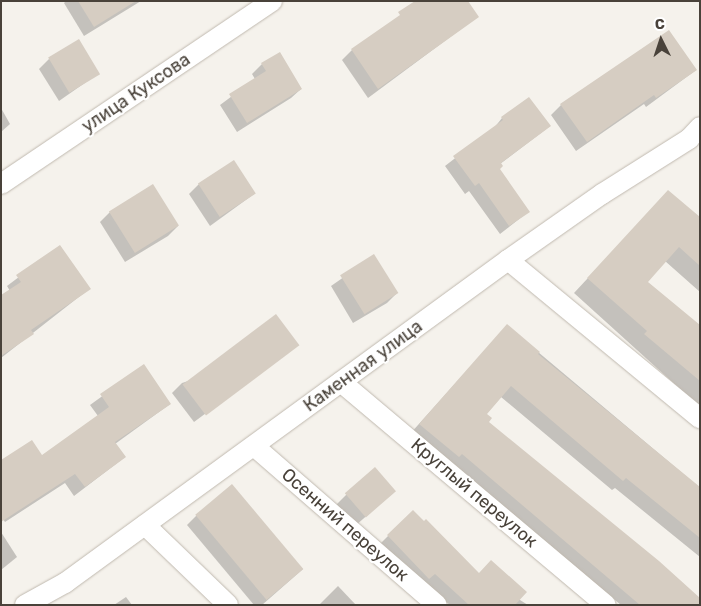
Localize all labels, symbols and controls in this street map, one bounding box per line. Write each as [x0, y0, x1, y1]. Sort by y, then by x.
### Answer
north arrow [636, 15, 686, 65]
text: С [654, 16, 665, 33]
street label: улица Куксова [78, 49, 194, 137]
street label: Каменная улица [299, 316, 427, 416]
street label: Круглый переулок [406, 434, 542, 552]
street label: Осенний переулок [277, 464, 413, 586]

